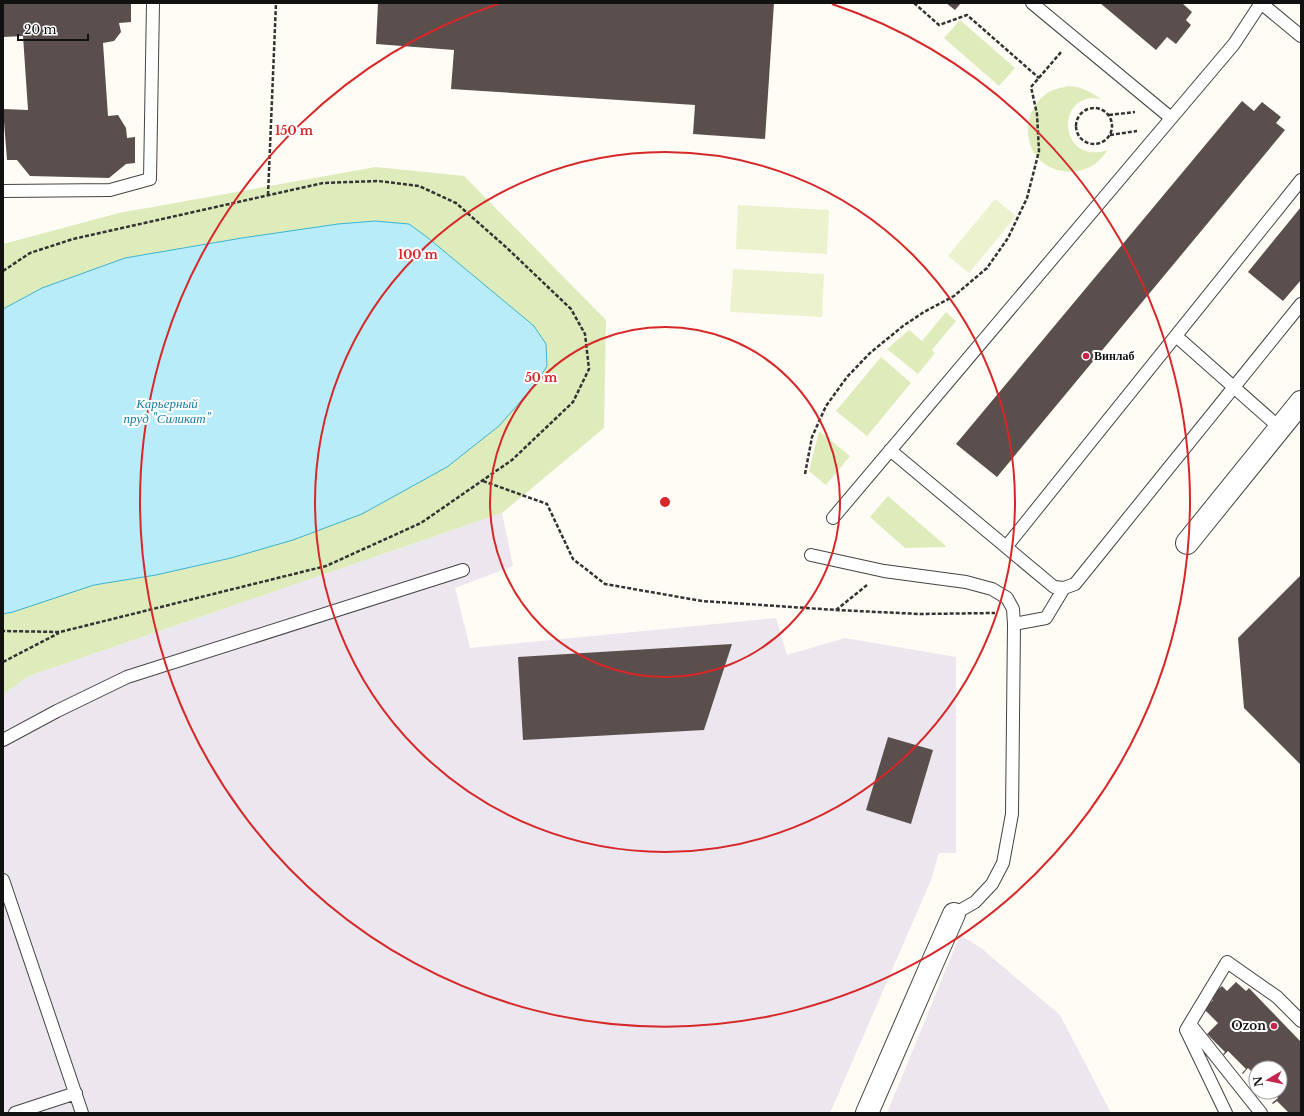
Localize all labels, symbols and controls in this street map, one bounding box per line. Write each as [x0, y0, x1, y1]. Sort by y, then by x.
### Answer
scale bar [18, 16, 88, 42]
text: 20 m [24, 22, 56, 37]
text: 150 m [275, 123, 314, 138]
text: 100 m [398, 247, 439, 262]
place label: Винлаб [1094, 348, 1135, 363]
marker: Винлаб [1081, 351, 1091, 361]
text: 50 m [525, 370, 558, 385]
water label: Карьерный пруд "Силикат" [124, 395, 212, 427]
centre of rings [658, 495, 672, 509]
place label: Ozon [1231, 1018, 1266, 1033]
marker: Ozon [1269, 1021, 1279, 1031]
north arrow [1248, 1060, 1288, 1100]
text: N [1250, 1075, 1266, 1088]

